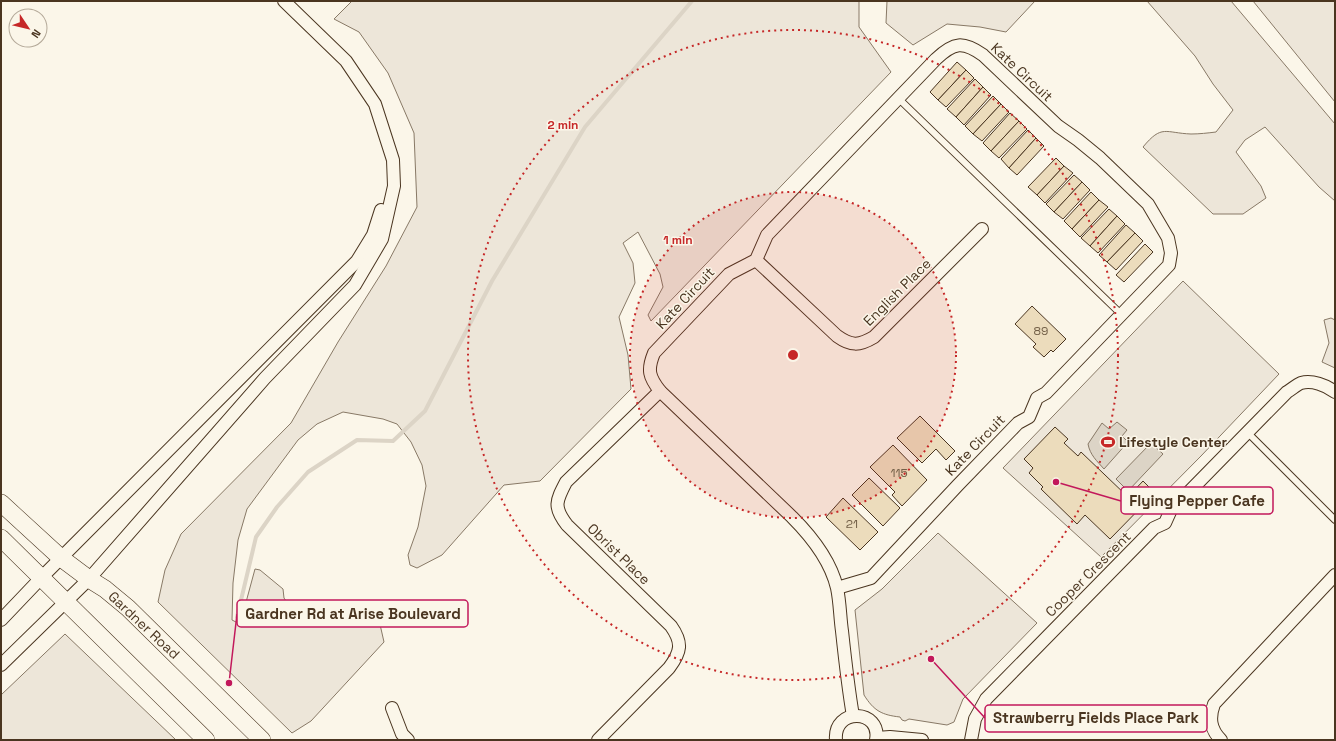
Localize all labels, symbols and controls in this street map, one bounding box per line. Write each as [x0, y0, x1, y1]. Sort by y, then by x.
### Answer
north arrow [8, 8, 48, 48]
text: N [28, 27, 44, 41]
street label: Kate Circuit [987, 39, 1057, 105]
text: 2 min [547, 117, 579, 133]
text: 1 min [663, 232, 693, 248]
street label: English Place [859, 254, 935, 330]
street label: Kate Circuit [652, 263, 718, 333]
house number: 89 [1034, 323, 1048, 339]
centre of rings [786, 348, 800, 362]
street label: Kate Circuit [941, 411, 1009, 479]
place label: Lifestyle Center [1119, 433, 1228, 451]
sports icon: Lifestyle Center [1100, 434, 1116, 450]
house number: 115 [890, 465, 908, 481]
callout: Flying Pepper Cafe [1121, 487, 1273, 514]
text: Flying Pepper Cafe [1129, 491, 1265, 510]
house number: 21 [846, 516, 858, 532]
street label: Obrist Place [584, 519, 654, 589]
street label: Cooper Crescent [1041, 527, 1135, 621]
street label: Gardner Road [104, 587, 184, 663]
callout: Gardner Rd at Arise Boulevard [237, 600, 468, 627]
text: Gardner Rd at Arise Boulevard [245, 604, 461, 623]
callout: Strawberry Fields Place Park [985, 705, 1207, 732]
text: Strawberry Fields Place Park [993, 708, 1200, 727]

